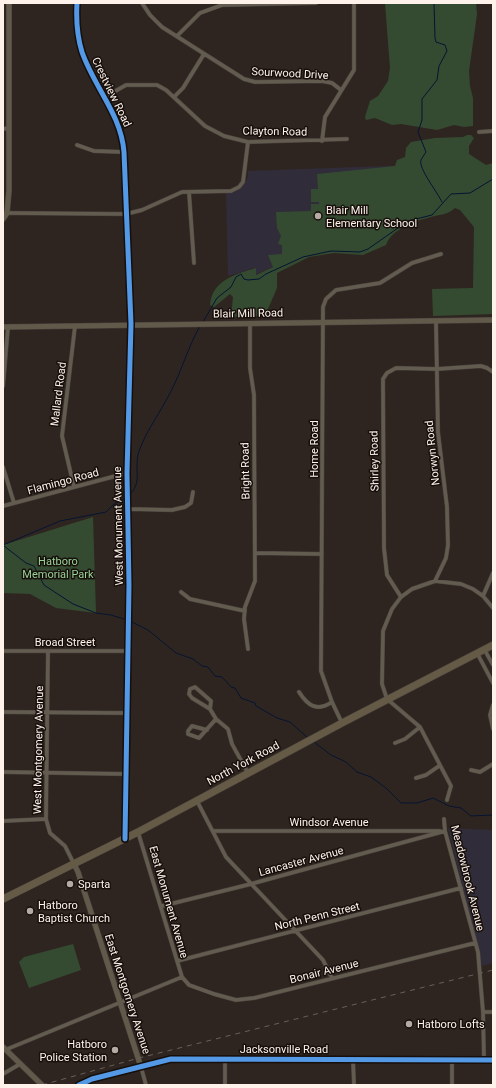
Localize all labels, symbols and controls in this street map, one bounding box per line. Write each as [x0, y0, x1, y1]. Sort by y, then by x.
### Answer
street label: Crestview Road [89, 55, 134, 129]
street label: Sourwood Drive [251, 65, 329, 82]
street label: Clayton Road [243, 124, 307, 139]
place label: Blair Mill Elementary School [326, 204, 417, 230]
marker: Blair Mill Elementary School [313, 211, 323, 221]
street label: Blair Mill Road [213, 306, 283, 321]
street label: Mallard Road [48, 361, 69, 427]
street label: Home Road [308, 420, 321, 478]
street label: Norwyn Road [423, 420, 442, 486]
street label: Shirley Road [367, 431, 382, 491]
street label: Bright Road [239, 442, 252, 500]
street label: Flamingo Road [26, 466, 100, 497]
street label: West Monument Avenue [111, 466, 126, 586]
park label: Hatboro Memorial Park [22, 555, 94, 581]
street label: Broad Street [35, 636, 96, 649]
street label: West Montgomery Avenue [31, 685, 46, 814]
street label: North York Road [205, 739, 282, 788]
street label: Windsor Avenue [289, 816, 369, 829]
street label: Meadowbrook Avenue [448, 824, 487, 933]
street label: Lancaster Avenue [257, 844, 345, 879]
street label: East Monument Avenue [146, 845, 191, 960]
place label: Sparta [78, 878, 110, 891]
marker: Sparta [65, 879, 75, 889]
place label: Hatboro Baptist Church [38, 899, 110, 925]
street label: North Penn Street [273, 900, 361, 933]
marker: Hatboro Baptist Church [25, 906, 35, 916]
street label: East Montgomery Avenue [102, 932, 153, 1056]
street label: Bonair Avenue [288, 957, 360, 986]
place label: Hatboro Lofts [417, 1018, 485, 1031]
marker: Hatboro Lofts [404, 1019, 414, 1029]
place label: Hatboro Police Station [39, 1038, 107, 1064]
street label: Jacksonville Road [240, 1043, 328, 1056]
marker: Hatboro Police Station [110, 1045, 120, 1055]

